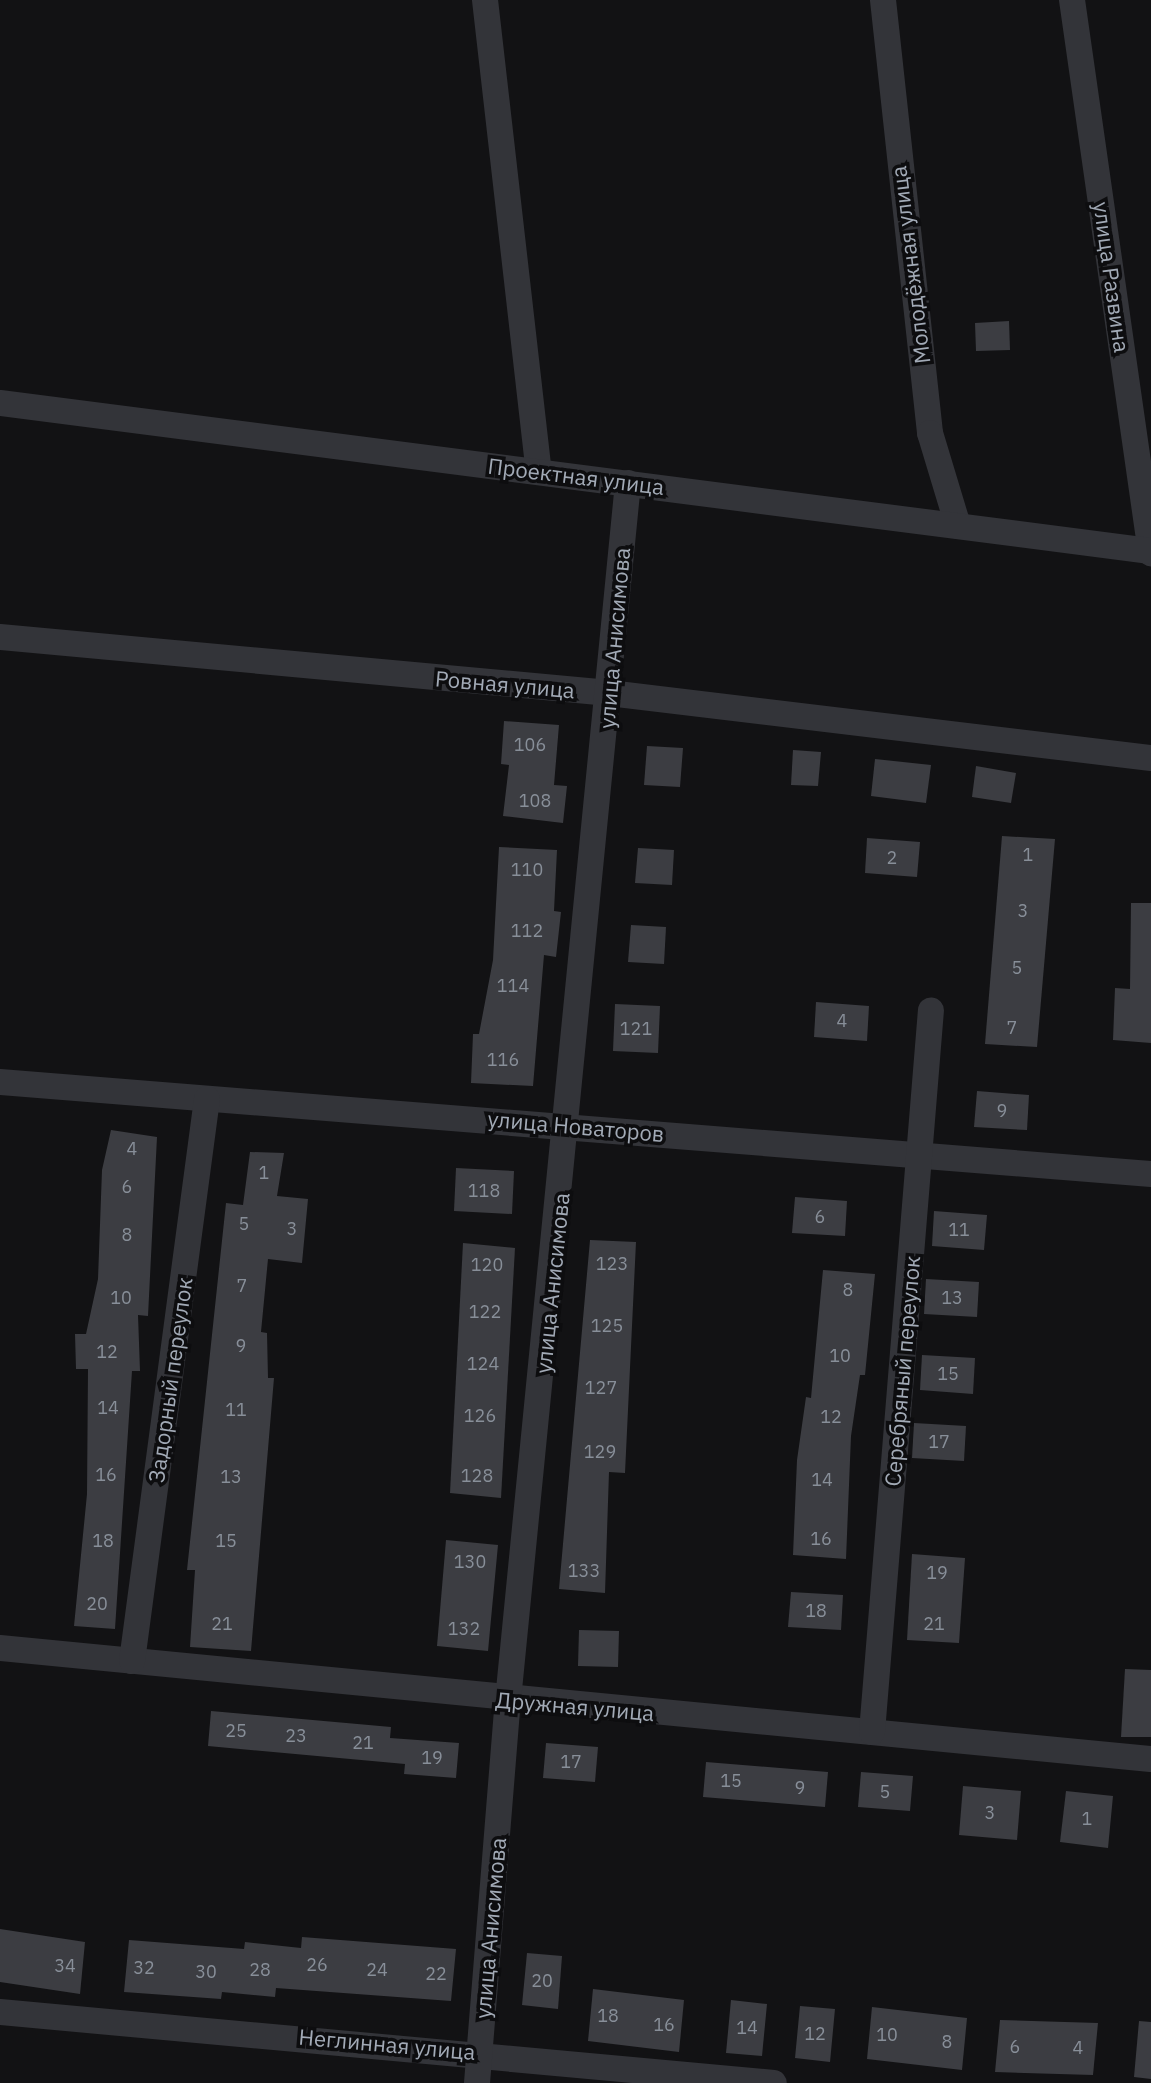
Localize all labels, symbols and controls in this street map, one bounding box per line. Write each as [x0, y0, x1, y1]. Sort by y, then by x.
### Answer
street label: Молодёжная улица [885, 165, 935, 365]
street label: улица Развина [1088, 200, 1136, 354]
street label: Проектная улица [486, 452, 666, 500]
street label: улица Анисимова [593, 546, 635, 730]
street label: Ровная улица [434, 665, 576, 703]
house number: 106 [514, 734, 546, 756]
house number: 108 [519, 790, 551, 812]
house number: 1 [1023, 844, 1033, 866]
house number: 2 [887, 847, 897, 869]
house number: 110 [511, 859, 543, 881]
house number: 3 [1018, 900, 1028, 922]
house number: 112 [511, 920, 543, 942]
house number: 5 [1012, 957, 1022, 979]
house number: 114 [497, 975, 529, 997]
house number: 4 [837, 1010, 847, 1032]
house number: 7 [1007, 1017, 1017, 1039]
house number: 121 [620, 1018, 652, 1040]
house number: 116 [487, 1049, 519, 1071]
house number: 9 [997, 1100, 1007, 1122]
street label: улица Новаторов [487, 1105, 665, 1147]
house number: 4 [127, 1138, 137, 1160]
house number: 1 [259, 1162, 269, 1184]
house number: 6 [122, 1176, 132, 1198]
house number: 118 [468, 1180, 500, 1202]
street label: улица Анисимова [529, 1191, 575, 1375]
house number: 6 [815, 1206, 825, 1228]
house number: 5 [239, 1213, 249, 1235]
house number: 3 [287, 1218, 297, 1240]
house number: 11 [948, 1219, 970, 1241]
house number: 8 [122, 1224, 132, 1246]
house number: 123 [596, 1253, 628, 1275]
house number: 120 [471, 1254, 503, 1276]
street label: Серебряный переулок [879, 1255, 925, 1487]
street label: Задорный переулок [142, 1275, 198, 1485]
house number: 7 [237, 1275, 247, 1297]
house number: 8 [843, 1279, 853, 1301]
house number: 10 [110, 1287, 132, 1309]
house number: 13 [941, 1287, 963, 1309]
house number: 122 [469, 1301, 501, 1323]
house number: 125 [591, 1315, 623, 1337]
house number: 9 [236, 1335, 246, 1357]
house number: 12 [96, 1341, 118, 1363]
house number: 10 [829, 1345, 851, 1367]
house number: 124 [467, 1353, 499, 1375]
house number: 15 [937, 1363, 959, 1385]
house number: 127 [585, 1377, 617, 1399]
house number: 14 [97, 1397, 119, 1419]
house number: 11 [225, 1399, 247, 1421]
house number: 126 [464, 1405, 496, 1427]
house number: 12 [820, 1406, 842, 1428]
house number: 17 [928, 1431, 950, 1453]
house number: 129 [584, 1441, 616, 1463]
house number: 16 [95, 1464, 117, 1486]
house number: 128 [461, 1465, 493, 1487]
house number: 13 [220, 1466, 242, 1488]
house number: 14 [811, 1469, 833, 1491]
house number: 16 [810, 1528, 832, 1550]
house number: 18 [92, 1530, 114, 1552]
house number: 15 [215, 1530, 237, 1552]
house number: 130 [454, 1551, 486, 1573]
house number: 133 [568, 1560, 600, 1582]
house number: 19 [926, 1562, 948, 1584]
house number: 20 [86, 1593, 108, 1615]
house number: 18 [805, 1600, 827, 1622]
house number: 21 [211, 1613, 233, 1635]
house number: 21 [923, 1613, 945, 1635]
house number: 132 [448, 1618, 480, 1640]
street label: Дружная улица [495, 1686, 655, 1726]
house number: 25 [225, 1720, 247, 1742]
house number: 23 [285, 1725, 307, 1747]
house number: 21 [352, 1732, 374, 1754]
house number: 19 [421, 1747, 443, 1769]
house number: 17 [560, 1751, 582, 1773]
house number: 15 [720, 1770, 742, 1792]
house number: 9 [795, 1777, 805, 1799]
house number: 5 [880, 1781, 890, 1803]
house number: 3 [985, 1802, 995, 1824]
house number: 1 [1082, 1808, 1092, 1830]
street label: улица Анисимова [469, 1836, 511, 2020]
house number: 26 [306, 1954, 328, 1976]
house number: 34 [54, 1955, 76, 1977]
house number: 32 [133, 1957, 155, 1979]
house number: 28 [249, 1959, 271, 1981]
house number: 24 [366, 1959, 388, 1981]
house number: 30 [195, 1961, 217, 1983]
house number: 22 [425, 1963, 447, 1985]
house number: 20 [531, 1970, 553, 1992]
house number: 18 [597, 2005, 619, 2027]
house number: 16 [653, 2014, 675, 2036]
house number: 14 [736, 2017, 758, 2039]
street label: Неглинная улица [297, 2023, 477, 2065]
house number: 12 [804, 2023, 826, 2045]
house number: 10 [876, 2024, 898, 2046]
house number: 8 [942, 2031, 952, 2053]
house number: 6 [1010, 2036, 1020, 2058]
house number: 4 [1073, 2037, 1083, 2059]

